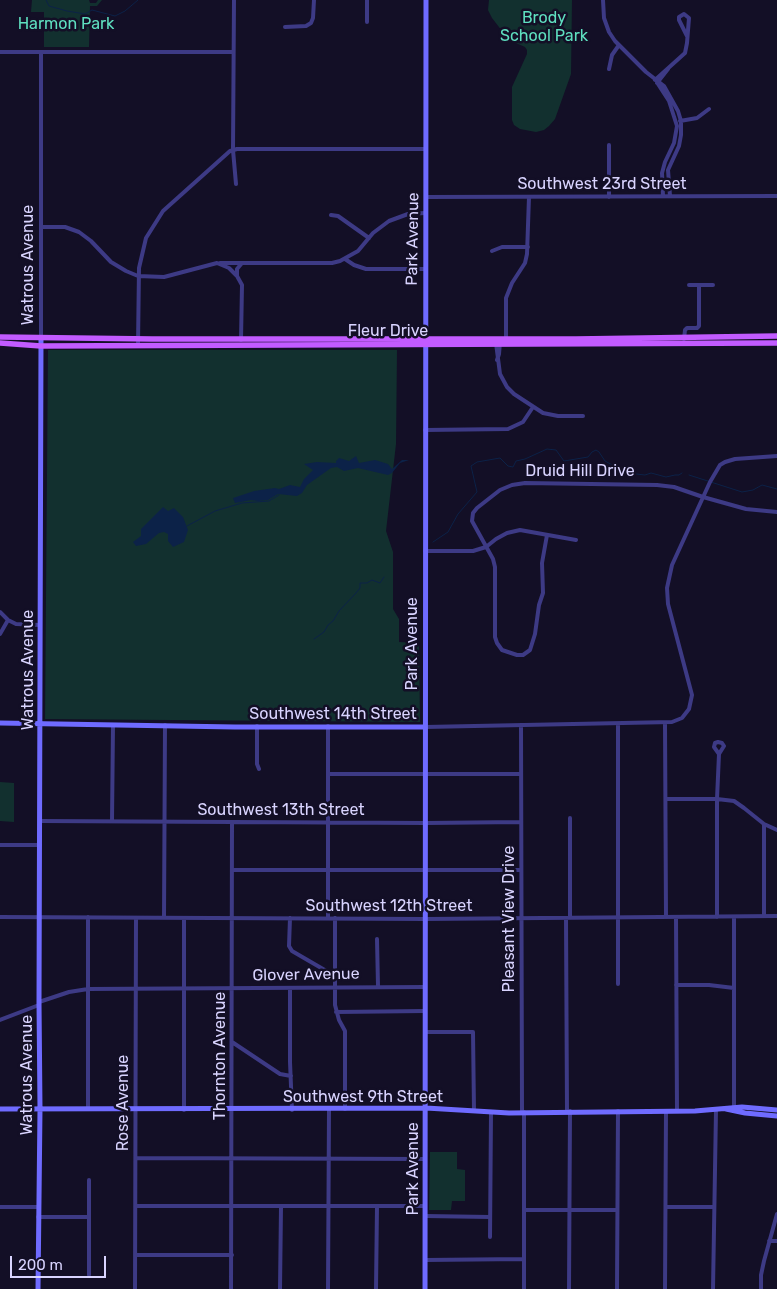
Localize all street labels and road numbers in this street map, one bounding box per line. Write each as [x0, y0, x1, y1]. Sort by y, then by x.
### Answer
street label: Southwest 23rd Street [517, 174, 687, 194]
street label: Park Avenue [403, 192, 423, 286]
street label: Watrous Avenue [18, 205, 38, 325]
street label: Fleur Drive [348, 321, 428, 341]
street label: Druid Hill Drive [525, 461, 635, 481]
street label: Park Avenue [402, 597, 422, 691]
street label: Watrous Avenue [18, 610, 38, 730]
street label: Southwest 14th Street [249, 704, 417, 724]
street label: Southwest 13th Street [197, 800, 365, 820]
street label: Pleasant View Drive [499, 846, 519, 992]
street label: Southwest 12th Street [306, 896, 472, 916]
street label: Glover Avenue [252, 964, 360, 986]
street label: Thornton Avenue [210, 992, 230, 1120]
street label: Watrous Avenue [17, 1015, 37, 1135]
street label: Rose Avenue [113, 1055, 133, 1151]
street label: Southwest 9th Street [283, 1087, 443, 1107]
street label: Park Avenue [403, 1122, 423, 1216]

